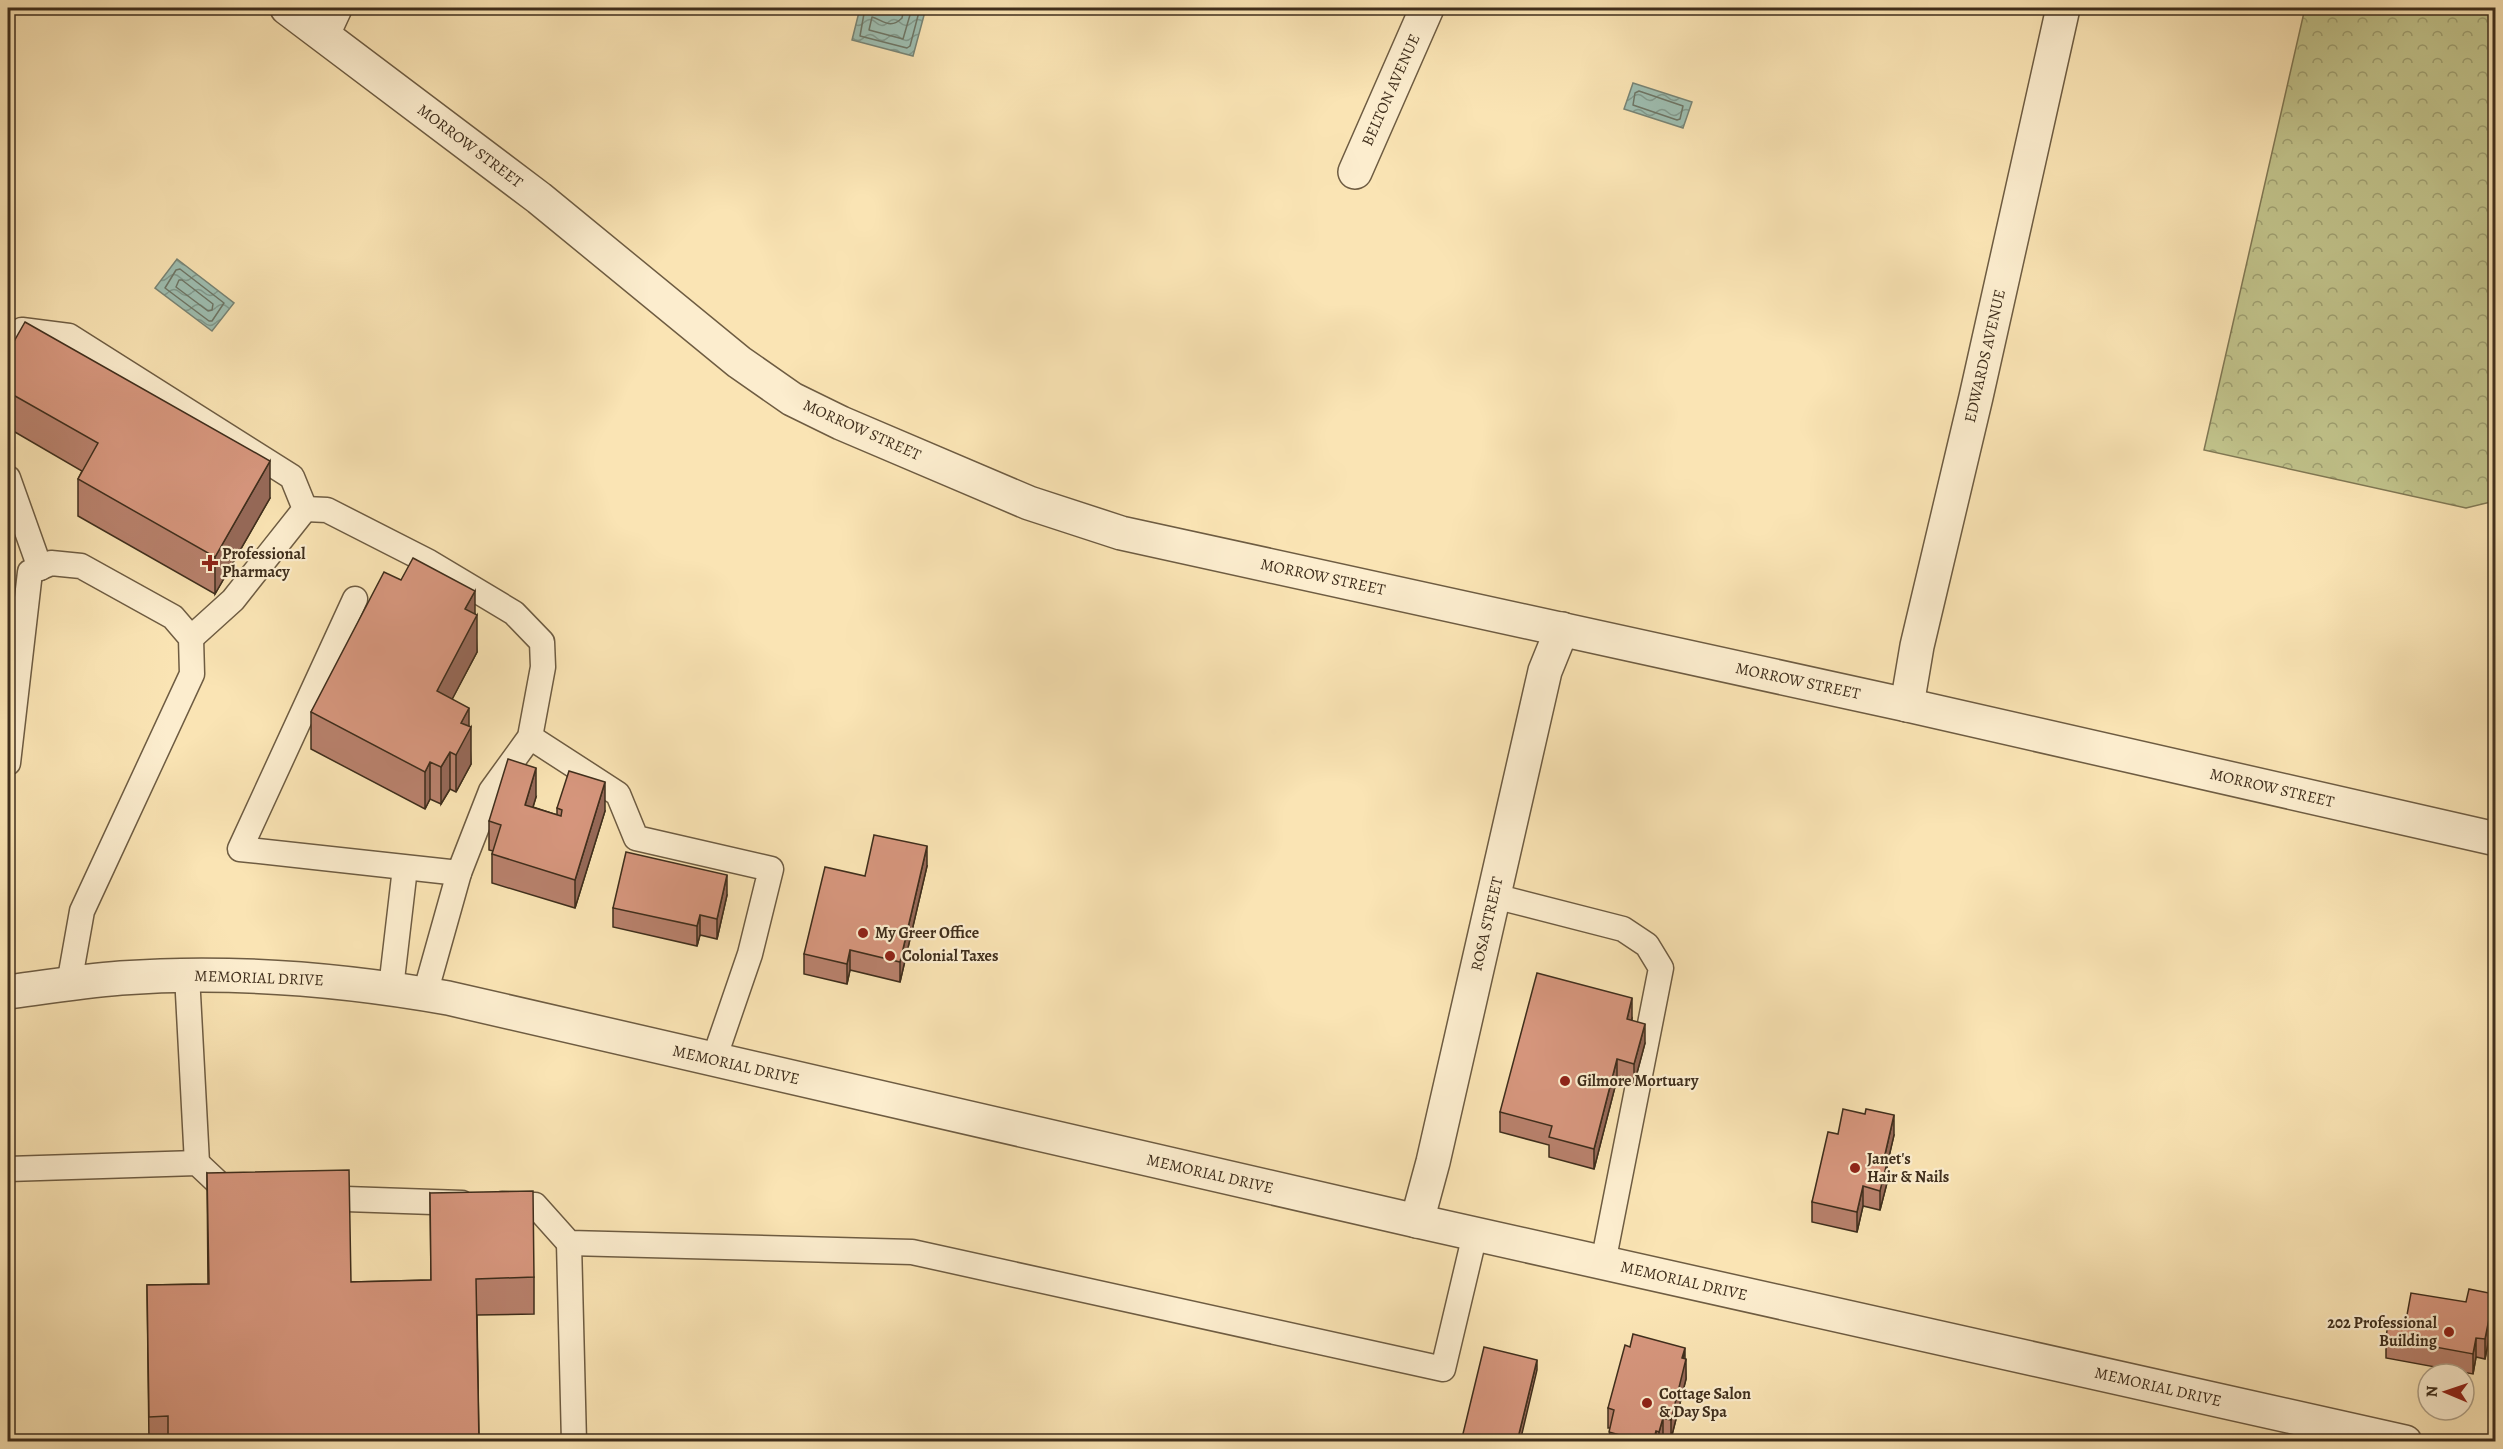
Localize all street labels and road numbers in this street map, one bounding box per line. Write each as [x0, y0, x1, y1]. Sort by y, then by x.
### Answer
street label: BELTON AVENUE [1356, 30, 1426, 150]
street label: MORROW STREET [413, 99, 528, 193]
street label: EDWARDS AVENUE [1959, 287, 2011, 425]
street label: MORROW STREET [799, 394, 925, 466]
street label: MORROW STREET [1259, 553, 1388, 601]
street label: MORROW STREET [1734, 657, 1863, 705]
street label: MORROW STREET [2208, 763, 2337, 813]
street label: ROSA STREET [1465, 874, 1509, 973]
street label: MEMORIAL DRIVE [194, 965, 324, 991]
street label: MEMORIAL DRIVE [670, 1040, 802, 1090]
street label: MEMORIAL DRIVE [1144, 1149, 1276, 1199]
street label: MEMORIAL DRIVE [1618, 1256, 1750, 1306]
street label: MEMORIAL DRIVE [2092, 1362, 2224, 1412]

